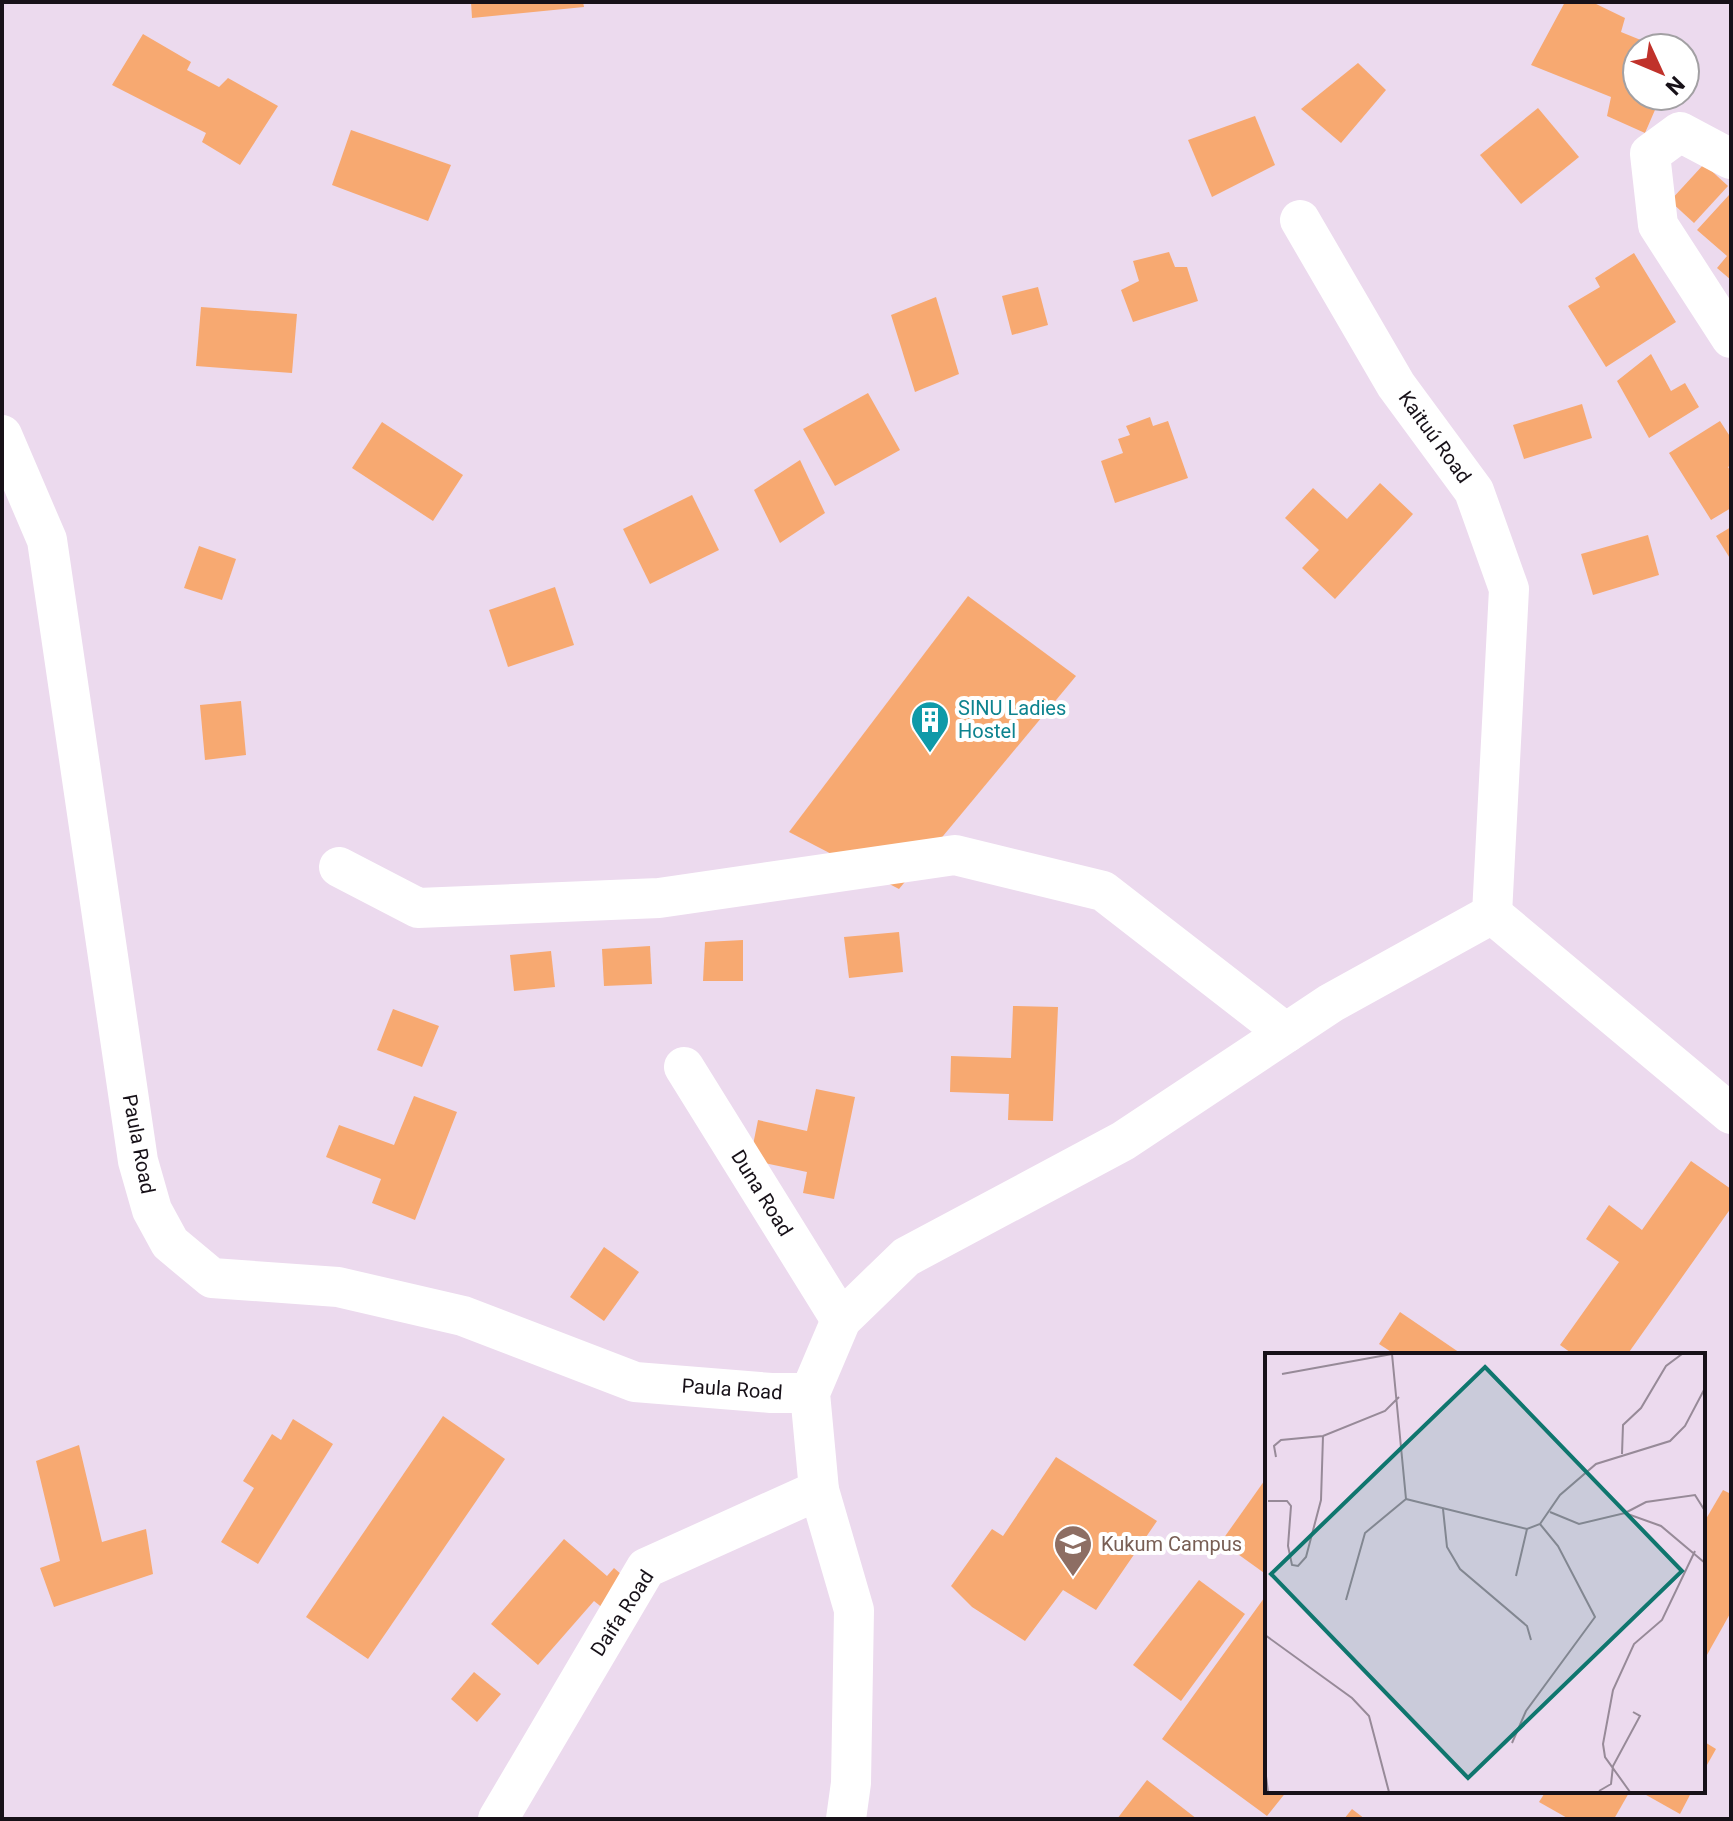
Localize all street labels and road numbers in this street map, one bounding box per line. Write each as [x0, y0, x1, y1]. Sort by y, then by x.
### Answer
street label: Kaituú Road [1394, 386, 1476, 488]
street label: Paula Road [118, 1092, 160, 1196]
street label: Duna Road [726, 1146, 798, 1240]
street label: Paula Road [681, 1374, 783, 1404]
street label: Daifa Road [585, 1566, 659, 1660]

